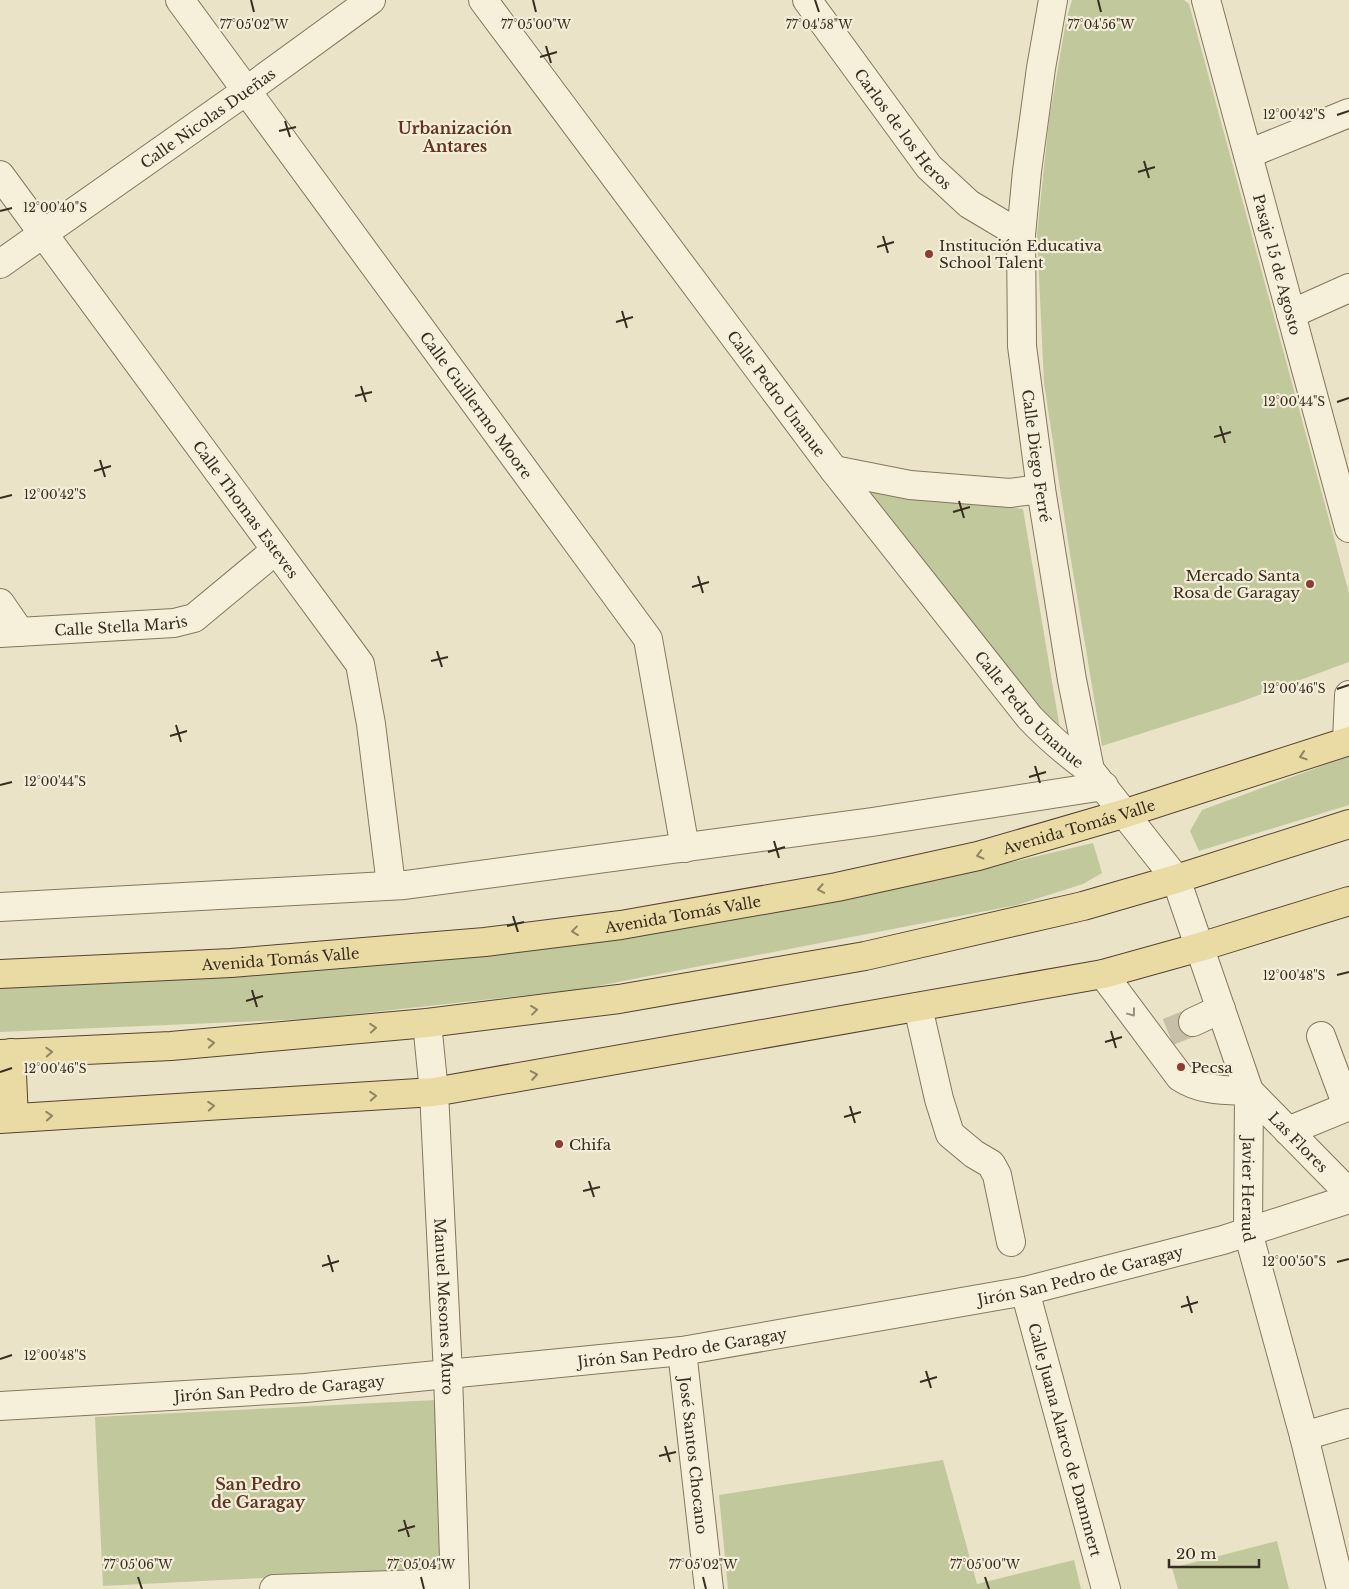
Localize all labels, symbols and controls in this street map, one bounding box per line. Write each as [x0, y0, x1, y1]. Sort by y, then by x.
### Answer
text: 77°05'02"W [220, 17, 289, 32]
text: 77°05'00"W [501, 17, 572, 32]
text: 77°04'58"W [786, 17, 853, 32]
text: 77°04'56"W [1068, 17, 1135, 32]
street label: Calle Nicolas Dueñas [136, 63, 279, 172]
street label: Carlos de los Heros [851, 65, 956, 193]
text: 12°00'42"S [1263, 107, 1326, 122]
district label: Urbanización Antares [398, 118, 512, 156]
street label: Pasaje 15 de Agosto [1249, 192, 1306, 337]
text: 12°00'40"S [23, 200, 87, 215]
place label: Institución Educativa School Talent [939, 236, 1103, 272]
marker: Institución Educativa School Talent [923, 248, 935, 260]
street label: Calle Pedro Unanue [723, 326, 830, 460]
street label: Calle Guillermo Moore [416, 327, 537, 483]
street label: Calle Diego Ferré [1018, 388, 1056, 524]
text: 12°00'44"S [1263, 394, 1325, 409]
street label: Calle Thomas Esteves [189, 437, 303, 582]
text: 12°00'42"S [24, 487, 87, 502]
place label: Mercado Santa Rosa de Garagay [1173, 566, 1301, 602]
marker: Mercado Santa Rosa de Garagay [1304, 578, 1316, 590]
street label: Calle Stella Maris [54, 611, 189, 639]
street label: Calle Pedro Unanue [971, 647, 1088, 772]
text: 12°00'46"S [1262, 681, 1326, 696]
one-way arrow [1299, 750, 1307, 760]
text: 12°00'44"S [24, 774, 86, 789]
street label: Avenida Tomás Valle [999, 795, 1157, 858]
one-way arrow [976, 849, 984, 860]
one-way arrow [817, 884, 826, 894]
street label: Avenida Tomás Valle [603, 891, 762, 937]
one-way arrow [570, 925, 578, 936]
street label: Avenida Tomás Valle [200, 943, 360, 974]
text: 12°00'48"S [1263, 968, 1326, 983]
one-way arrow [530, 1005, 539, 1015]
one-way arrow [1127, 1007, 1135, 1016]
one-way arrow [369, 1023, 377, 1034]
one-way arrow [207, 1037, 215, 1048]
one-way arrow [45, 1046, 53, 1057]
place label: Pecsa [1191, 1058, 1233, 1077]
text: 12°00'46"S [23, 1061, 87, 1076]
marker: Pecsa [1175, 1061, 1187, 1073]
one-way arrow [529, 1070, 538, 1080]
one-way arrow [369, 1091, 377, 1102]
one-way arrow [207, 1101, 215, 1112]
street label: Las Flores [1265, 1107, 1333, 1176]
one-way arrow [45, 1111, 53, 1122]
street label: Javier Heraud [1239, 1134, 1260, 1244]
place label: Chifa [569, 1135, 612, 1154]
marker: Chifa [553, 1138, 565, 1150]
street label: Manuel Mesones Muro [431, 1217, 458, 1395]
street label: Jirón San Pedro de Garagay [974, 1241, 1186, 1309]
text: 12°00'50"S [1262, 1254, 1326, 1269]
street label: Calle Juana Alarco de Dammert [1025, 1321, 1106, 1559]
street label: Jirón San Pedro de Garagay [575, 1323, 789, 1371]
text: 12°00'48"S [24, 1348, 87, 1363]
street label: Jirón San Pedro de Garagay [172, 1371, 386, 1405]
street label: José Santos Chocano [675, 1373, 712, 1535]
district label: San Pedro de Garagay [211, 1474, 306, 1512]
scale bar [1169, 1536, 1259, 1568]
text: 20 m [1176, 1544, 1216, 1563]
text: 77°05'06"W [104, 1557, 173, 1572]
text: 77°05'04"W [387, 1557, 456, 1572]
text: 77°05'02"W [669, 1557, 738, 1572]
text: 77°05'00"W [950, 1557, 1021, 1572]

